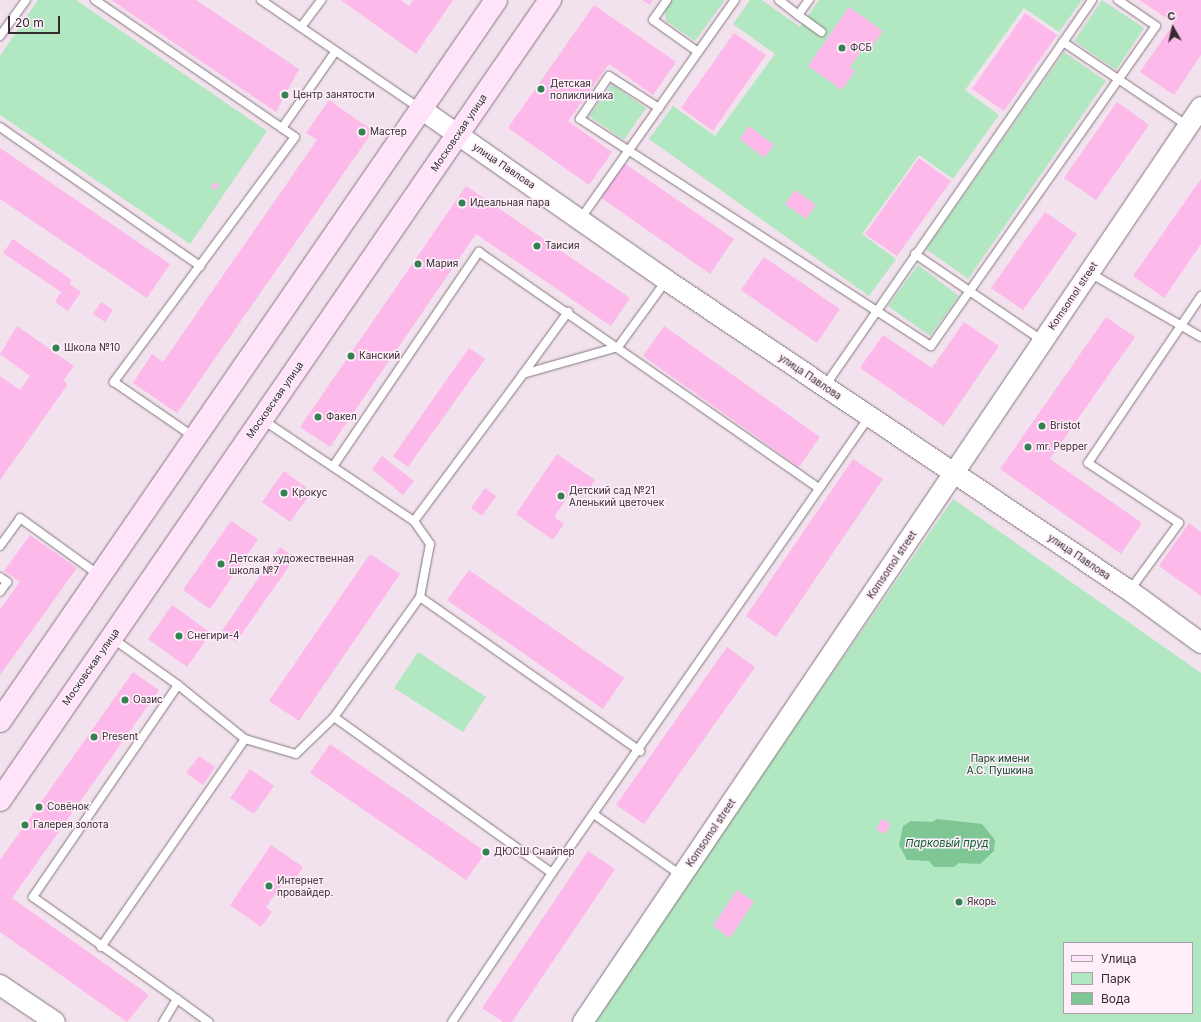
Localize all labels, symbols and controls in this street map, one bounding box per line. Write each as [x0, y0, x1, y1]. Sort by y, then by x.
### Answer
scale bar [10, 8, 62, 34]
north arrow [1153, 8, 1193, 48]
text: С [1166, 9, 1176, 24]
text: 20 m [15, 15, 44, 30]
place label: ФСБ [850, 42, 872, 54]
marker: ФСБ [837, 43, 847, 53]
place label: Детская поликлиника [550, 77, 613, 100]
marker: Детская поликлиника [535, 83, 547, 95]
place label: Центр занятости [293, 89, 375, 101]
marker: Центр занятости [280, 90, 290, 100]
street label: Московская улица [429, 92, 489, 174]
place label: Мастер [370, 126, 407, 138]
marker: Мастер [357, 127, 367, 137]
street label: улица Павлова [470, 141, 538, 191]
place label: Идеальная пара [470, 197, 550, 209]
marker: Идеальная пара [457, 198, 467, 208]
place label: Таисия [545, 240, 579, 252]
marker: Таисия [532, 241, 542, 251]
place label: Мария [426, 258, 458, 270]
marker: Мария [413, 259, 423, 269]
street label: Komsomol street [1046, 260, 1100, 332]
place label: Школа №10 [64, 342, 120, 354]
marker: Школа №10 [51, 343, 61, 353]
place label: Канский [359, 350, 400, 362]
marker: Канский [346, 351, 356, 361]
street label: улица Павлова [776, 352, 844, 402]
street label: Московская улица [244, 359, 306, 441]
place label: Факел [326, 411, 357, 423]
marker: Факел [313, 412, 323, 422]
place label: Bristot [1050, 420, 1081, 432]
marker: Bristot [1037, 421, 1047, 431]
place label: mr. Pepper [1036, 441, 1088, 453]
marker: mr. Pepper [1023, 442, 1033, 452]
place label: Детский сад №21 Аленький цветочек [569, 484, 664, 508]
place label: Крокус [292, 487, 327, 499]
marker: Крокус [279, 488, 289, 498]
marker: Детский сад №21 Аленький цветочек [556, 491, 566, 501]
street label: Komsomol street [865, 529, 919, 601]
street label: улица Павлова [1045, 532, 1113, 582]
place label: Детская художественная школа №7 [229, 552, 354, 576]
marker: Детская художественная школа №7 [216, 559, 226, 569]
street label: Московская улица [60, 626, 122, 708]
place label: Снегири-4 [187, 630, 240, 642]
marker: Снегири-4 [174, 631, 184, 641]
place label: Оазис [133, 694, 163, 706]
marker: Оазис [120, 695, 130, 705]
place label: Present [102, 731, 138, 743]
marker: Present [89, 732, 99, 742]
park label: Парк имени А.С. Пушкина [967, 752, 1033, 776]
street label: Komsomol street [684, 797, 738, 869]
place label: Совёнок [47, 801, 89, 813]
marker: Совёнок [34, 802, 44, 812]
place label: Галерея золота [33, 819, 109, 831]
marker: Галерея золота [20, 820, 30, 830]
water label: Парковый пруд [905, 836, 989, 850]
place label: ДЮСШ Снайпер [494, 846, 575, 858]
marker: ДЮСШ Снайпер [481, 847, 491, 857]
place label: Интернет провайдер. [277, 874, 333, 898]
marker: Интернет провайдер. [264, 881, 274, 891]
place label: Якорь [967, 896, 996, 908]
marker: Якорь [954, 897, 964, 907]
legend [1063, 942, 1193, 1014]
text: Улица [1101, 951, 1136, 966]
text: Парк [1101, 971, 1131, 986]
text: Вода [1101, 991, 1130, 1006]

